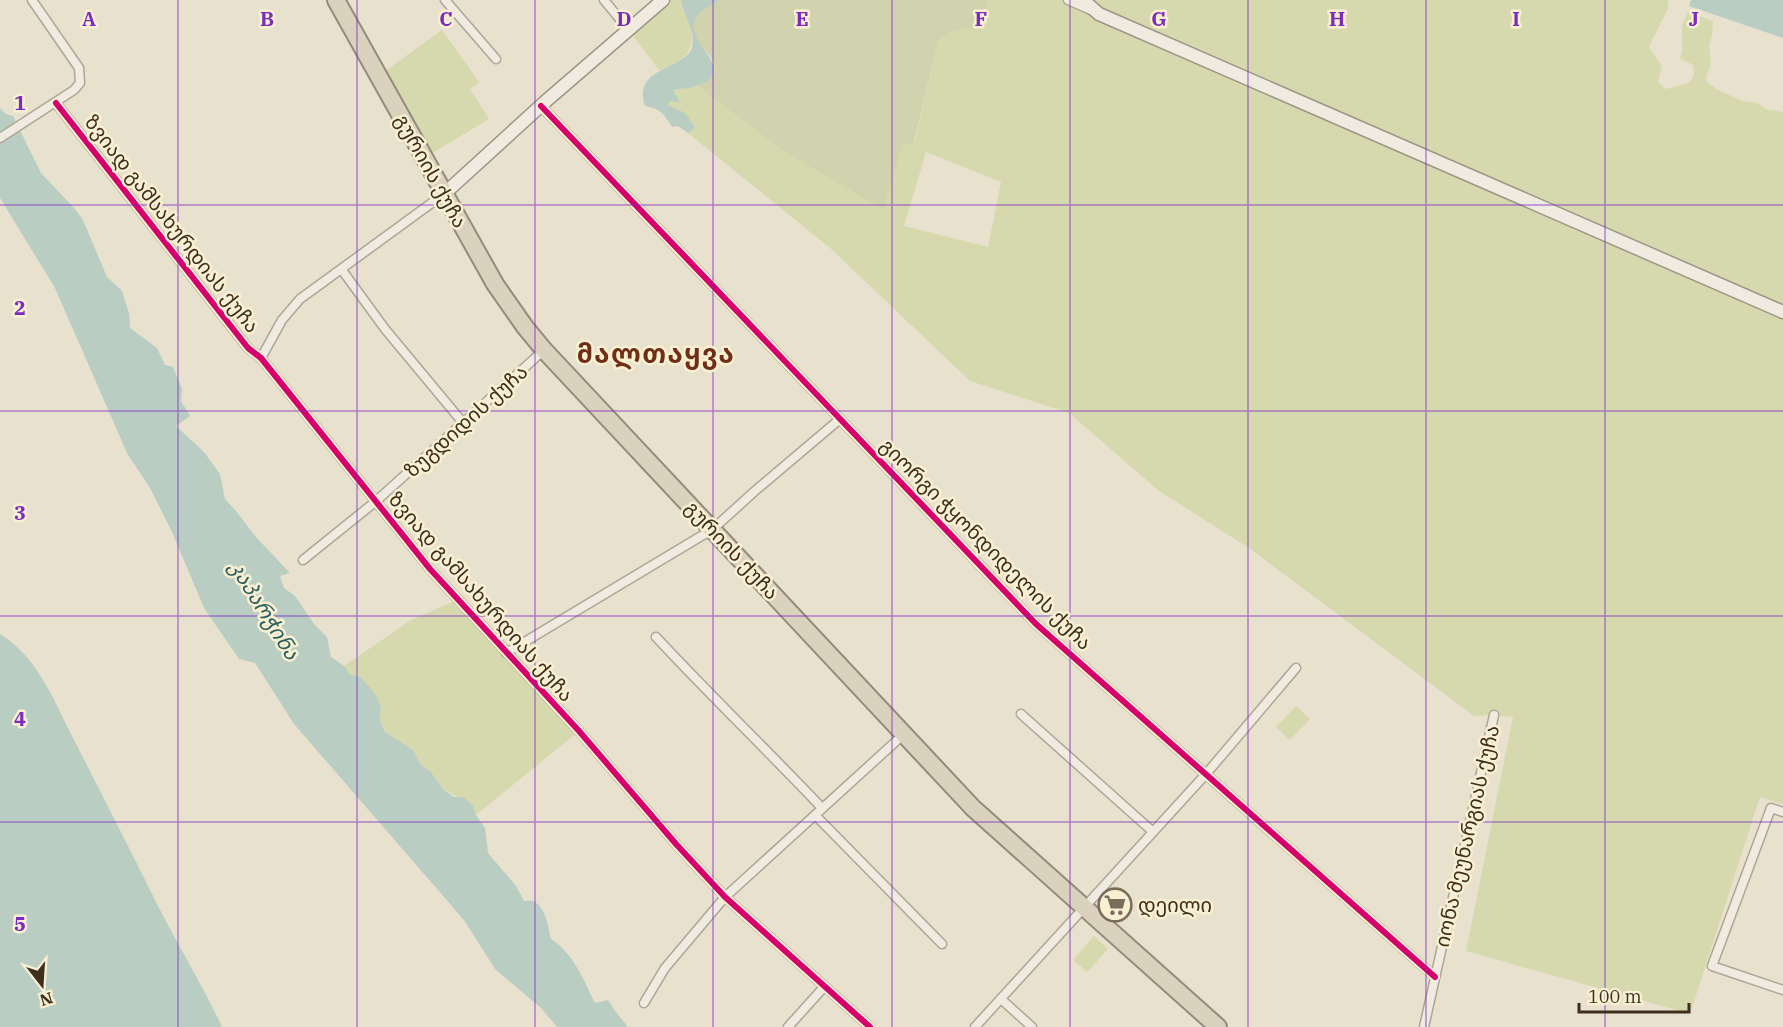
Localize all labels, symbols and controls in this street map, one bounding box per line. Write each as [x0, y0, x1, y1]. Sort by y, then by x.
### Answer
text: A [82, 5, 96, 32]
text: B [260, 5, 274, 32]
text: C [439, 5, 453, 32]
text: D [616, 5, 632, 32]
text: E [795, 5, 809, 32]
text: F [975, 5, 987, 32]
text: G [1151, 5, 1167, 32]
text: H [1329, 5, 1345, 32]
text: I [1512, 5, 1520, 32]
text: J [1689, 5, 1699, 32]
text: 1 [14, 89, 26, 116]
street label: ზვიად გამსახურდიას ქუჩა [79, 109, 266, 338]
street label: გურიის ქუჩა [389, 109, 474, 233]
text: 2 [14, 294, 26, 321]
district label: მალთაყვა [577, 336, 735, 370]
street label: ზუგდიდის ქუჩა [398, 358, 533, 483]
street label: გიორგი ჭყონდიდელის ქუჩა [874, 432, 1098, 656]
street label: ზვიად გამსახურდიას ქუჩა [383, 486, 580, 707]
street label: გურიის ქუჩა [679, 494, 785, 605]
text: 3 [14, 499, 26, 526]
water label: კაპარჭინა [223, 555, 307, 665]
text: 4 [14, 705, 26, 732]
street label: იონა მეუნარგიას ქუჩა [1428, 722, 1505, 950]
supermarket icon: დეილი [1097, 887, 1133, 923]
place label: დეილი [1138, 891, 1212, 918]
text: 5 [14, 910, 26, 937]
north arrow [12, 955, 72, 1015]
scale bar [1579, 976, 1688, 1014]
text: 100 m [1588, 985, 1642, 1008]
text: N [37, 988, 55, 1011]

